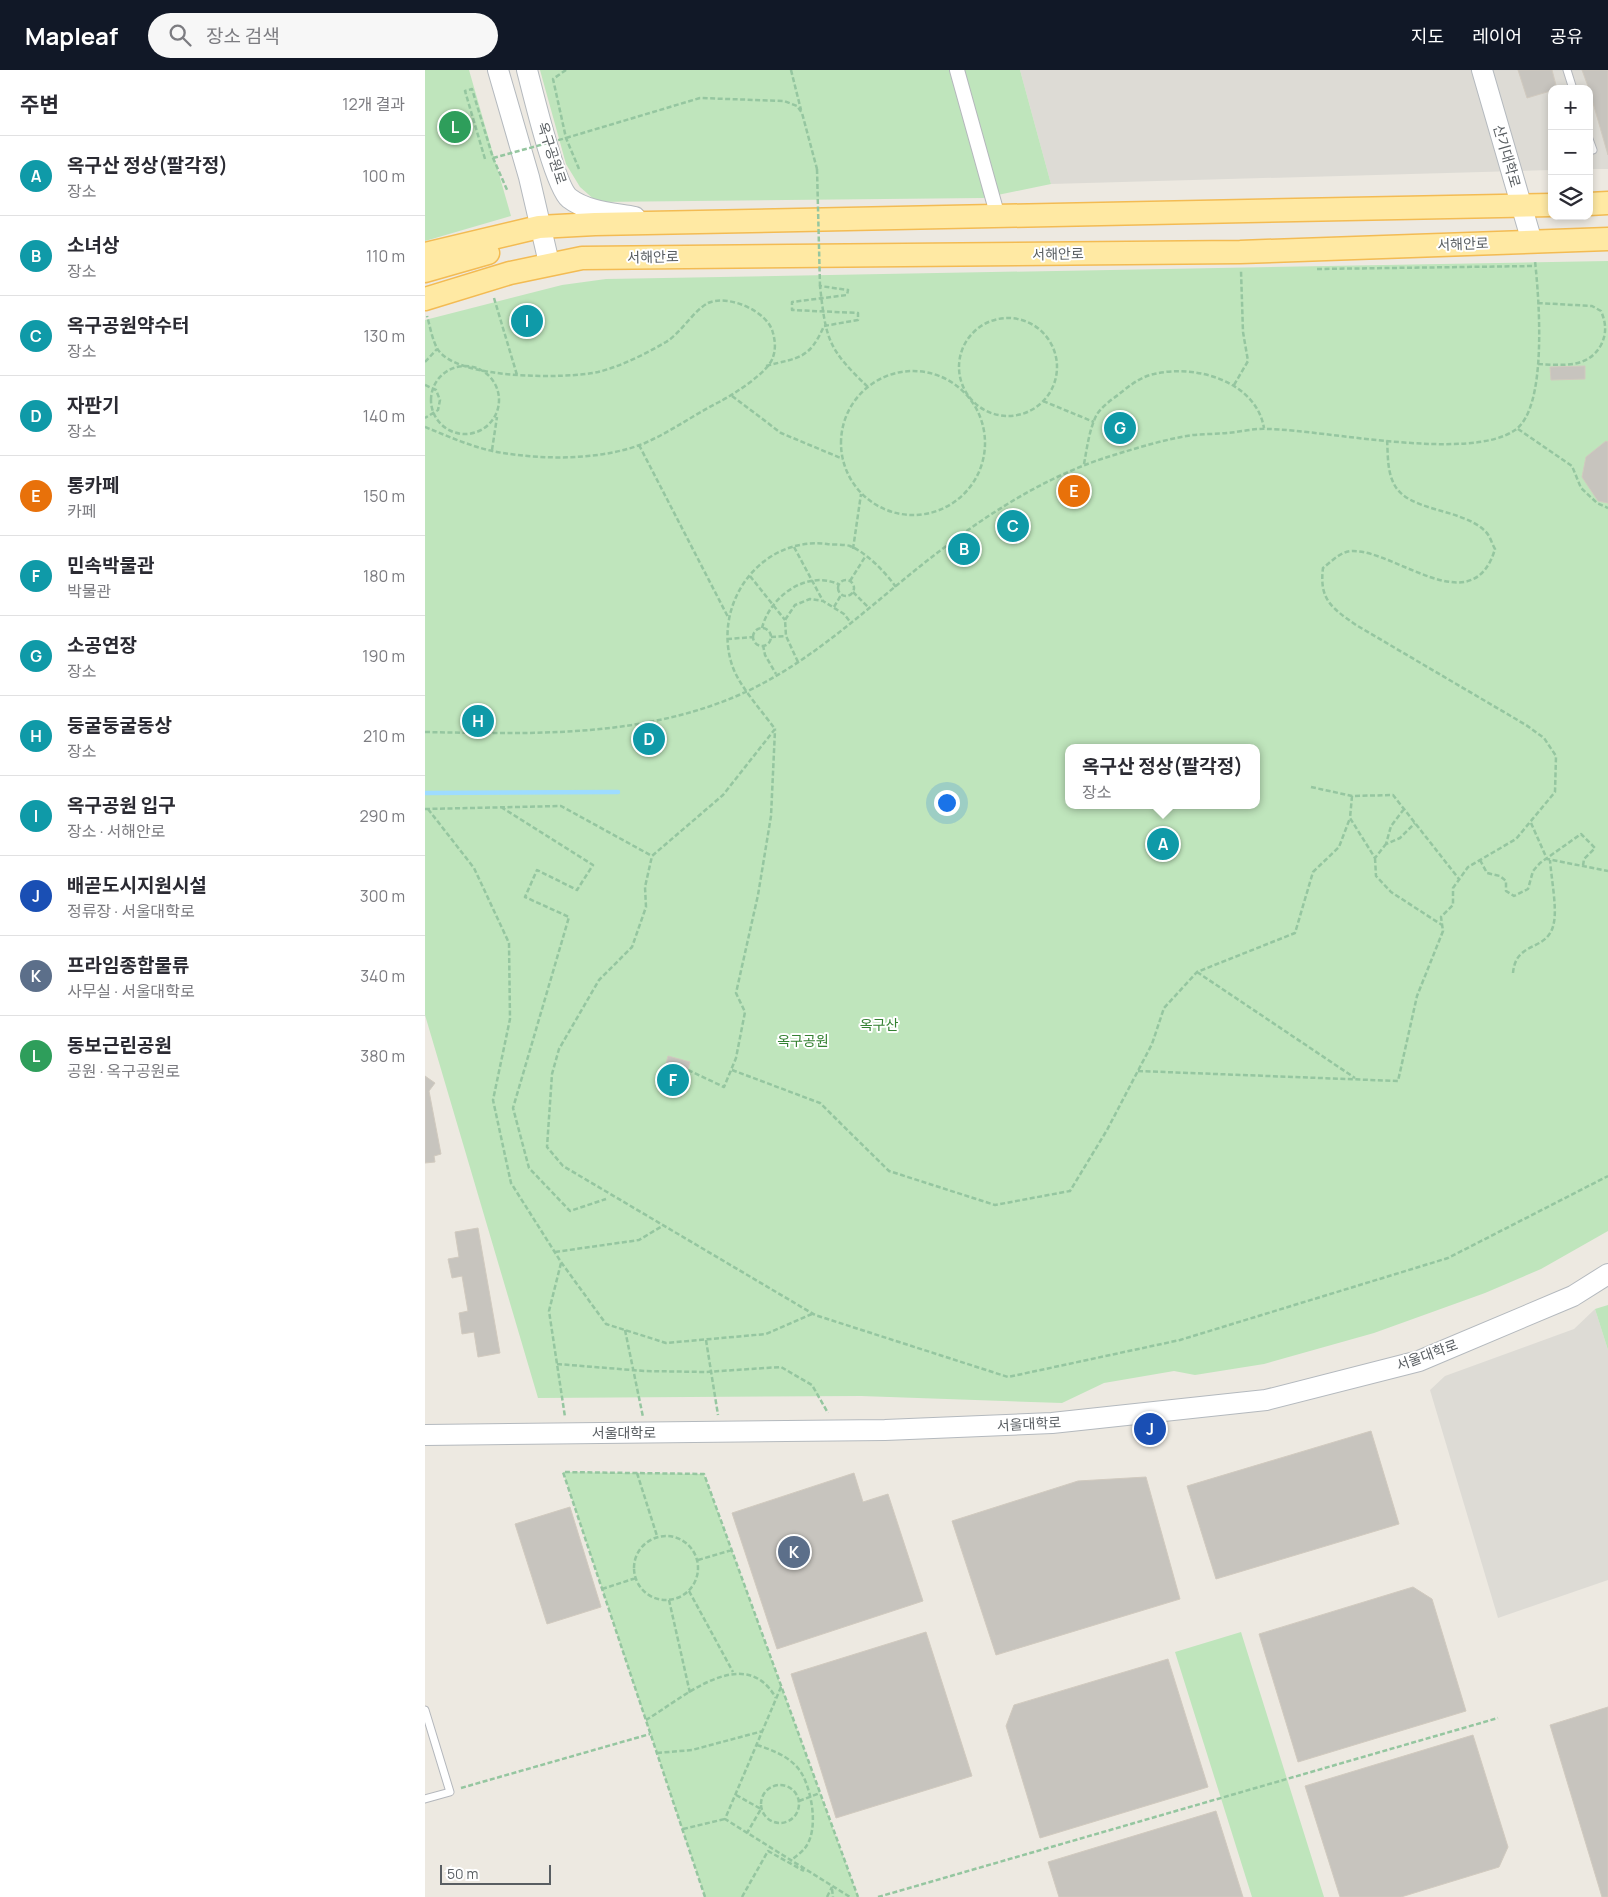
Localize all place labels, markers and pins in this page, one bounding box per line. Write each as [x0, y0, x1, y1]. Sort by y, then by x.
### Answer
pin: L [439, 108, 471, 146]
pin: I [511, 302, 543, 340]
pin: G [1104, 409, 1136, 447]
pin: E [1058, 472, 1090, 510]
pin: C [997, 507, 1029, 545]
pin: B [948, 530, 980, 568]
pin: H [462, 702, 494, 740]
pin: D [633, 720, 665, 758]
pin: A [1147, 825, 1179, 863]
pin: F [657, 1061, 689, 1099]
pin: J [1134, 1410, 1166, 1448]
pin: K [778, 1533, 810, 1571]

